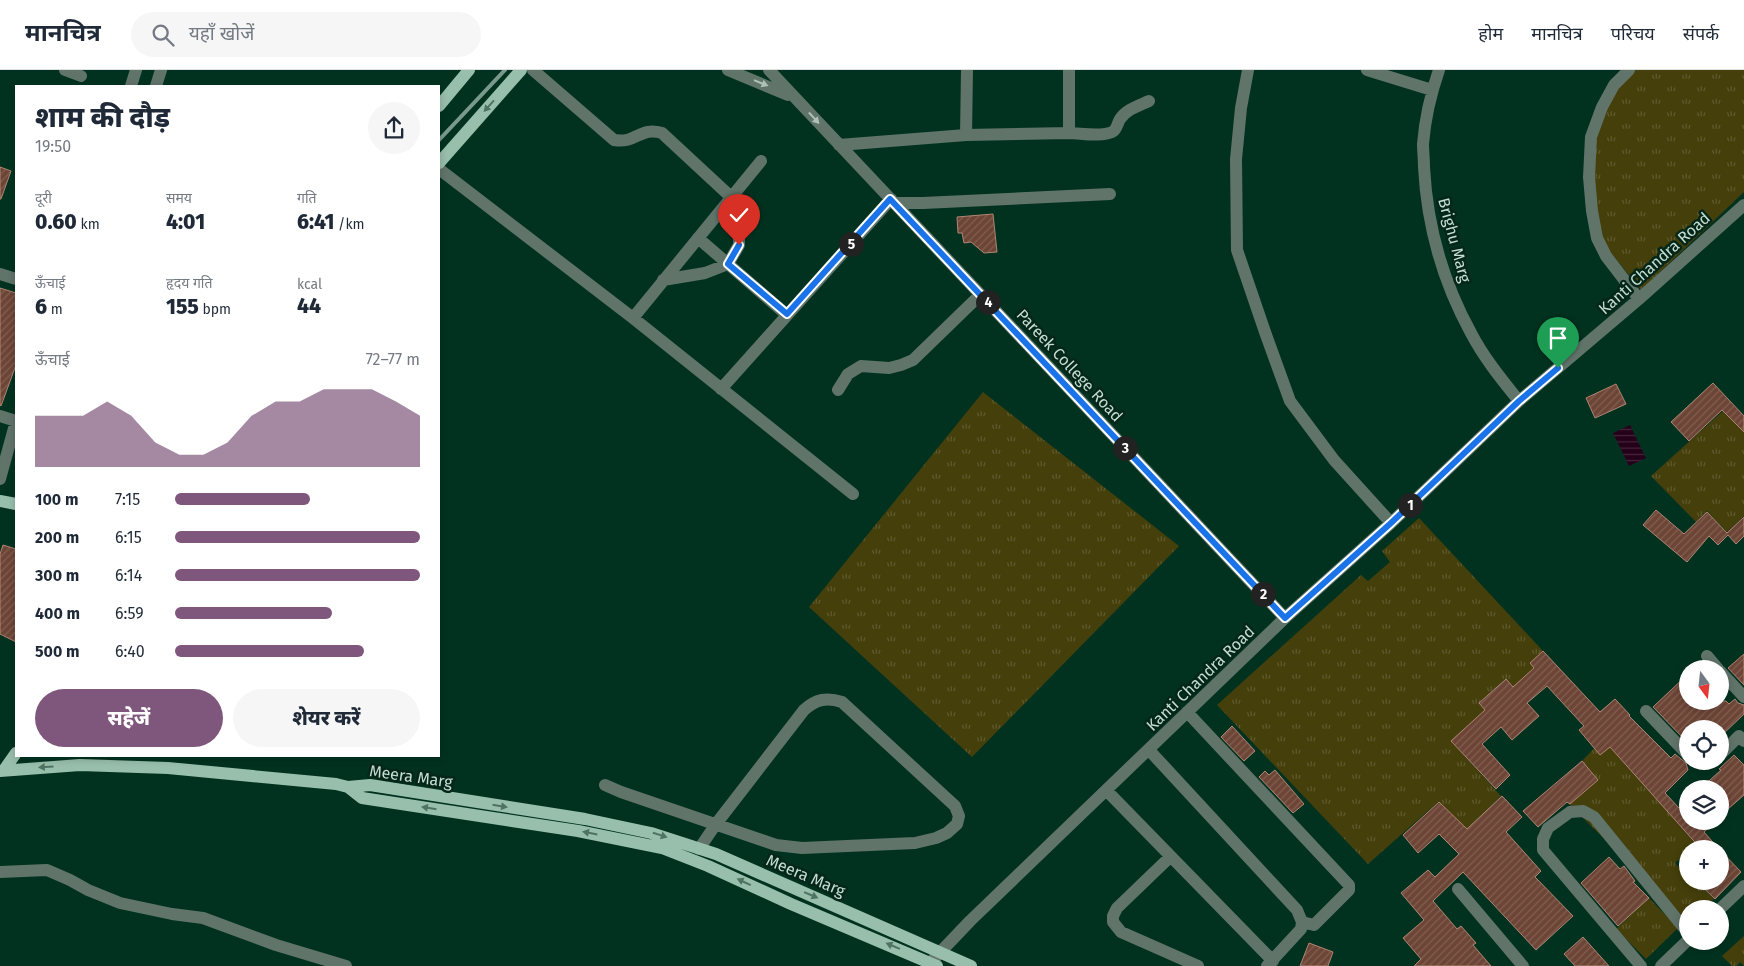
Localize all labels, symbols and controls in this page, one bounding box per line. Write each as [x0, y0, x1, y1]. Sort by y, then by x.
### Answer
search box [131, 12, 481, 57]
text: मानचित्र [25, 19, 101, 47]
icon: search [149, 21, 177, 49]
text: यहाँ खोजें [189, 22, 254, 45]
text: होम [1478, 23, 1503, 45]
text: मानचित्र [1531, 23, 1583, 45]
text: परिचय [1611, 23, 1655, 45]
text: संपर्क [1683, 23, 1719, 45]
one-way arrow [754, 80, 768, 88]
one-way arrow [483, 100, 495, 112]
text: शाम की दौड़ [35, 101, 170, 134]
button: share [368, 102, 420, 154]
one-way arrow [808, 112, 820, 124]
text: 19:50 [35, 137, 71, 156]
text: दूरी [35, 190, 52, 207]
text: समय [166, 190, 192, 207]
text: गति [297, 190, 317, 207]
pin [718, 194, 760, 245]
street label: Brighu Marg [1434, 196, 1475, 285]
icon: check [725, 201, 753, 229]
street label: Kanti Chandra Road [1595, 208, 1714, 318]
text: 0.60 [35, 209, 77, 235]
text: 4:01 [166, 209, 205, 235]
text: 6:41 [297, 209, 334, 235]
text: km [77, 216, 100, 233]
text: /km [334, 216, 365, 233]
pin: 5 [838, 232, 864, 256]
text: 5 [848, 236, 855, 253]
text: ऊँचाई [35, 275, 65, 292]
text: हृदय गति [166, 275, 212, 292]
text: kcal [297, 276, 322, 293]
pin: 4 [976, 290, 1000, 314]
text: 44 [297, 293, 321, 319]
text: 6 [35, 294, 47, 320]
text: 155 [166, 294, 199, 320]
text: 4 [985, 294, 992, 311]
text: m [47, 301, 63, 318]
text: bpm [199, 301, 231, 318]
street label: Pareek College Road [1013, 305, 1127, 425]
pin [1537, 317, 1579, 368]
icon: arrive [1544, 324, 1572, 352]
text: ऊँचाई [35, 350, 70, 369]
text: 72–77 m [366, 350, 420, 369]
pin: 3 [1112, 436, 1138, 460]
text: 3 [1122, 440, 1129, 457]
text: 100 m [35, 490, 78, 509]
text: 7:15 [115, 490, 140, 509]
pin: 1 [1398, 492, 1422, 518]
text: 1 [1407, 497, 1414, 514]
text: 200 m [35, 528, 79, 547]
text: 6:15 [115, 528, 142, 547]
text: 300 m [35, 566, 79, 585]
text: 6:14 [115, 566, 142, 585]
pin: 2 [1250, 582, 1276, 606]
text: 2 [1260, 586, 1267, 603]
text: 400 m [35, 604, 80, 623]
text: 6:59 [115, 604, 144, 623]
street label: Kanti Chandra Road [1142, 622, 1258, 735]
text: 500 m [35, 642, 80, 661]
text: 6:40 [115, 642, 145, 661]
north arrow [1679, 660, 1729, 710]
map controls [1679, 660, 1729, 950]
button: सहेजें [35, 689, 223, 747]
button: शेयर करें [233, 689, 420, 747]
button: locate [1679, 720, 1729, 770]
street label: Meera Marg [368, 761, 454, 792]
one-way arrow [38, 764, 54, 772]
button: layers [1679, 780, 1729, 830]
one-way arrow [492, 802, 508, 810]
one-way arrow [421, 804, 437, 812]
one-way arrow [581, 829, 597, 837]
one-way arrow [652, 832, 667, 840]
button: + [1679, 840, 1729, 890]
street label: Meera Marg [763, 850, 849, 901]
one-way arrow [737, 878, 751, 886]
one-way arrow [804, 892, 818, 900]
button: − [1679, 900, 1729, 950]
one-way arrow [886, 942, 900, 950]

